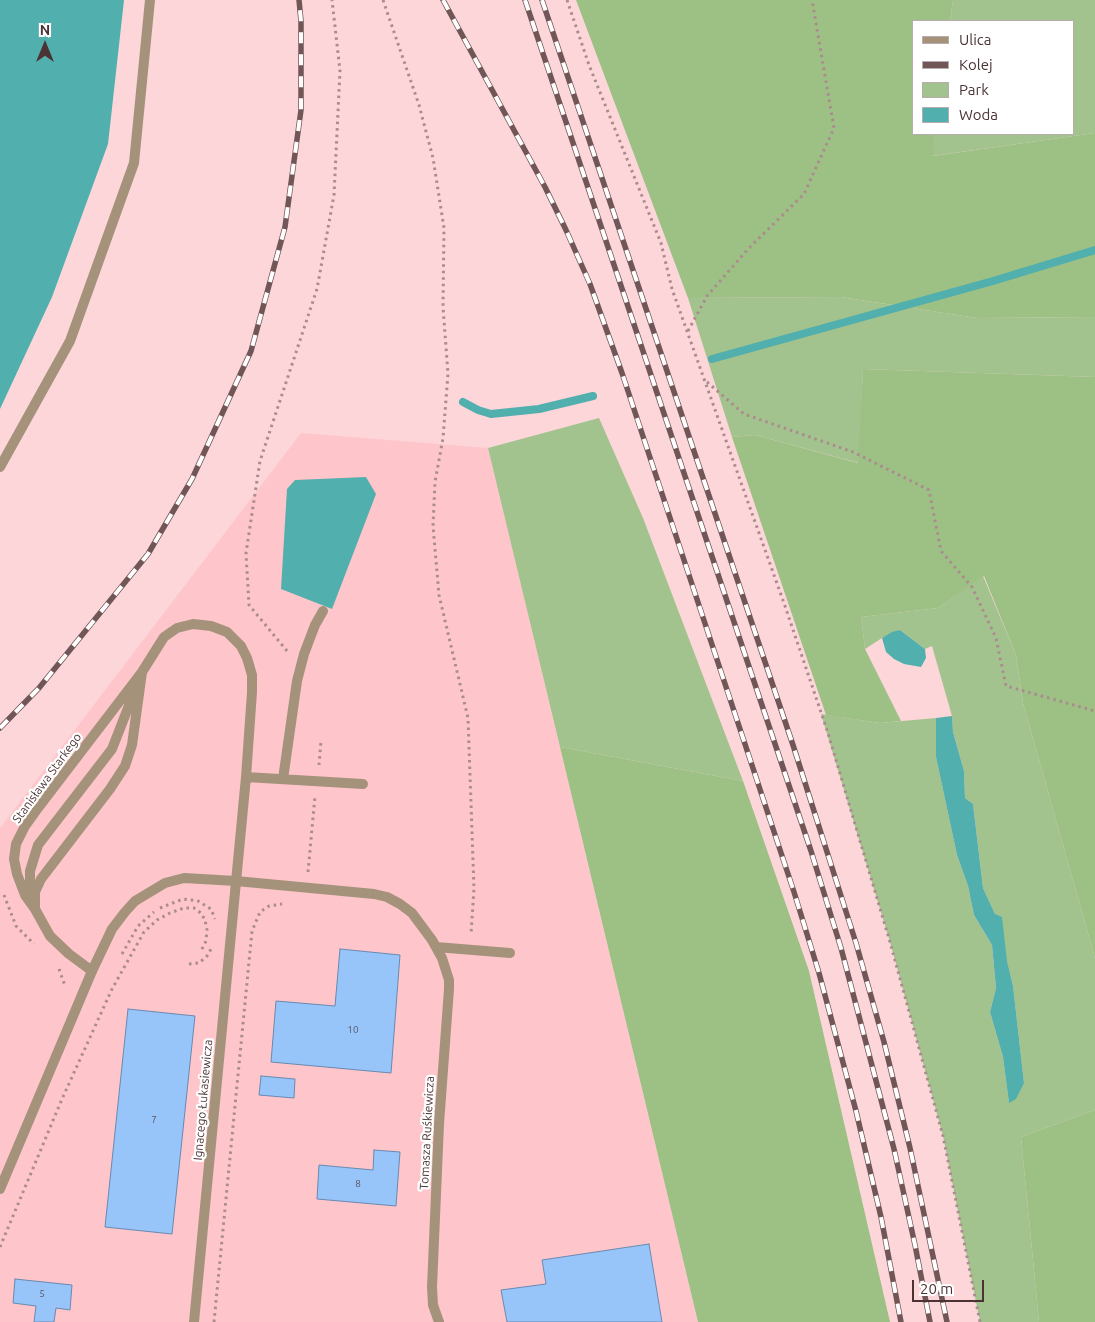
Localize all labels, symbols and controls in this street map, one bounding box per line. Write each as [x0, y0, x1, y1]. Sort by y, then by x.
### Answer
north arrow [20, 20, 70, 70]
legend [912, 20, 1075, 135]
text: N [40, 22, 50, 38]
text: Ulica [959, 31, 991, 48]
text: Kolej [959, 56, 993, 73]
text: Park [959, 81, 989, 98]
text: Woda [959, 106, 998, 123]
street label: Stanisława Starkego [9, 730, 85, 826]
house number: 10 [347, 1024, 359, 1036]
street label: Ignacego Łukasiewicza [191, 1039, 215, 1161]
street label: Tomasza Ruśkiewicza [417, 1076, 437, 1190]
house number: 7 [151, 1114, 157, 1126]
house number: 8 [355, 1178, 361, 1190]
scale bar [915, 1270, 988, 1302]
text: 20 m [920, 1280, 953, 1297]
house number: 5 [39, 1288, 45, 1300]

